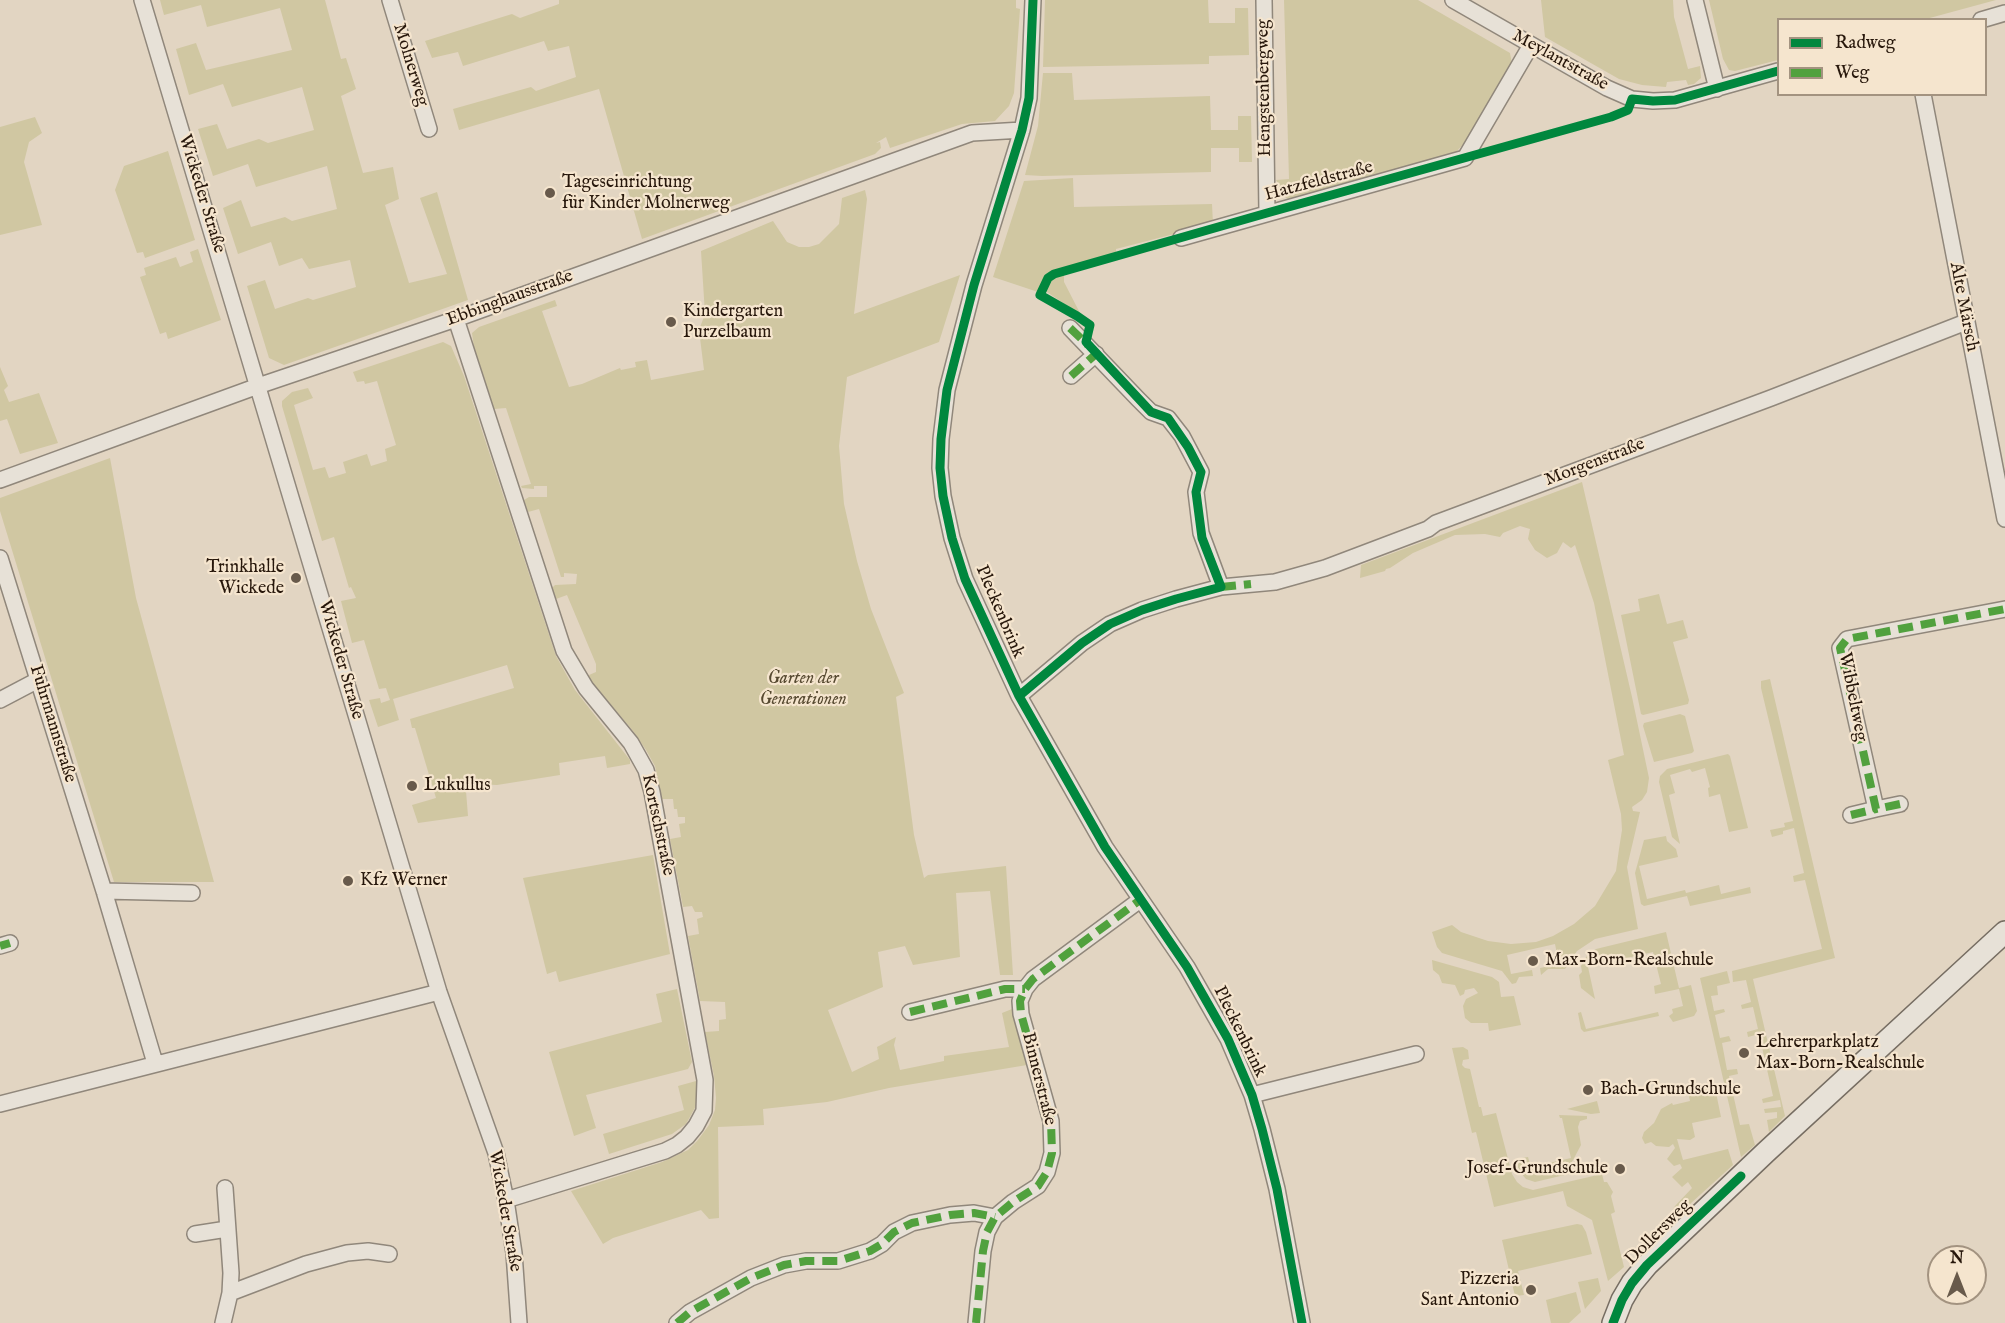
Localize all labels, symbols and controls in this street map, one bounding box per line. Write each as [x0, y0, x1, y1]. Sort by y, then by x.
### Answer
legend [1777, 18, 1987, 96]
street label: Hengstenbergweg [1253, 19, 1277, 157]
street label: Molnerweg [387, 21, 433, 109]
street label: Meylantstraße [1508, 26, 1612, 96]
text: Radweg [1835, 32, 1896, 55]
text: Weg [1835, 62, 1869, 85]
street label: Wickeder Straße [173, 132, 229, 256]
street label: Hatzfeldstraße [1262, 157, 1376, 207]
place label: Tageseinrichtung für Kinder Molnerweg [562, 172, 730, 214]
marker: Tageseinrichtung für Kinder Molnerweg [543, 186, 557, 200]
street label: Alte Märsch [1944, 261, 1982, 353]
street label: Ebbinghausstraße [444, 266, 576, 332]
place label: Kindergarten Purzelbaum [683, 301, 783, 344]
marker: Kindergarten Purzelbaum [664, 315, 678, 329]
street label: Morgenstraße [1542, 434, 1648, 492]
place label: Trinkhalle Wickede [206, 557, 284, 600]
street label: Pleckenbrink [970, 562, 1028, 662]
marker: Trinkhalle Wickede [289, 571, 303, 585]
street label: Wickeder Straße [313, 598, 367, 722]
street label: Wibbeltweg [1833, 651, 1871, 743]
street label: Fuhrmannstraße [24, 662, 80, 786]
park label: Garten der Generationen [759, 668, 847, 710]
street label: Kortschstraße [636, 772, 678, 878]
place label: Lukullus [424, 775, 491, 797]
marker: Lukullus [405, 779, 419, 793]
place label: Kfz Werner [360, 870, 447, 892]
marker: Kfz Werner [341, 874, 355, 888]
place label: Max-Born-Realschule [1545, 950, 1713, 972]
marker: Max-Born-Realschule [1526, 954, 1540, 968]
street label: Pleckenbrink [1208, 983, 1270, 1081]
street label: Binnerstraße [1016, 1030, 1060, 1128]
place label: Lehrerparkplatz Max-Born-Realschule [1756, 1032, 1924, 1074]
marker: Lehrerparkplatz Max-Born-Realschule [1737, 1046, 1751, 1060]
place label: Bach-Grundschule [1600, 1079, 1741, 1101]
marker: Bach-Grundschule [1581, 1083, 1595, 1097]
street label: Wickeder Straße [483, 1148, 525, 1274]
place label: Josef-Grundschule [1467, 1158, 1608, 1180]
marker: Josef-Grundschule [1613, 1162, 1627, 1176]
street label: Dollersweg [1621, 1195, 1697, 1271]
north arrow [1927, 1245, 1987, 1305]
text: N [1950, 1249, 1964, 1269]
place label: Pizzeria Sant Antonio [1421, 1269, 1519, 1312]
marker: Pizzeria Sant Antonio [1524, 1283, 1538, 1297]

